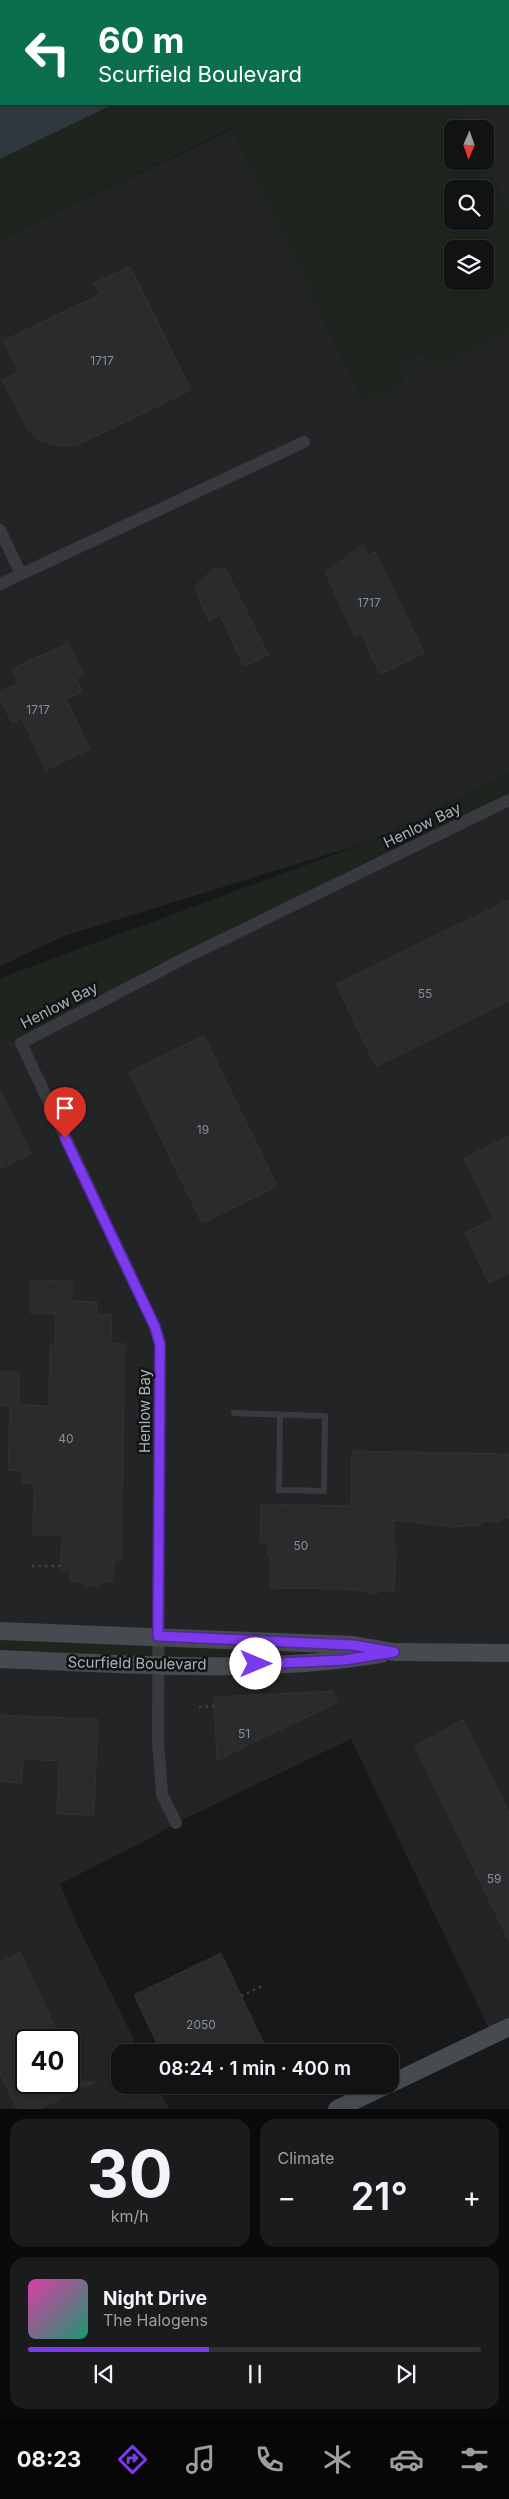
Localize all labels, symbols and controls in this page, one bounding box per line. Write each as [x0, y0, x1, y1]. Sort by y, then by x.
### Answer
text: 60 m [98, 19, 185, 61]
icon: left [15, 20, 80, 85]
text: Scurfield Boulevard [98, 61, 302, 87]
north arrow [444, 120, 494, 170]
map controls [444, 120, 494, 290]
button: search [444, 180, 494, 230]
button: layers [444, 240, 494, 290]
house number: 1717 [90, 353, 114, 368]
house number: 1717 [357, 595, 381, 610]
house number: 1717 [26, 702, 50, 717]
street label: Henlow Bay [380, 798, 464, 852]
street label: Henlow Bay [17, 977, 101, 1033]
house number: 55 [418, 986, 432, 1001]
pin [44, 1087, 86, 1138]
icon: arrive [51, 1094, 79, 1122]
house number: 19 [197, 1122, 209, 1137]
street label: Henlow Bay [135, 1368, 154, 1453]
house number: 40 [58, 1431, 74, 1446]
house number: 50 [294, 1538, 308, 1553]
position arrow [229, 1637, 281, 1689]
street label: Scurfield Boulevard [67, 1652, 207, 1674]
house number: 51 [238, 1726, 250, 1741]
house number: 59 [487, 1871, 501, 1886]
house number: 2050 [186, 2017, 216, 2032]
speed limit sign: 40 [15, 2029, 80, 2094]
text: 08:24 · 1 min · 400 m [159, 2057, 351, 2080]
text: 30 [87, 2134, 173, 2213]
text: Climate [278, 2148, 334, 2168]
text: 21° [351, 2173, 408, 2219]
text: − [278, 2180, 296, 2214]
text: + [462, 2180, 481, 2214]
text: km/h [111, 2206, 149, 2226]
text: Night Drive [103, 2287, 207, 2310]
text: The Halogens [103, 2310, 208, 2330]
icon: previous [90, 2360, 118, 2388]
icon: pause [241, 2360, 269, 2388]
icon: next [392, 2360, 420, 2388]
icon: directions [115, 2442, 150, 2477]
icon: music [183, 2442, 218, 2477]
icon: phone [252, 2442, 287, 2477]
icon: climate [320, 2442, 355, 2477]
icon: car [389, 2442, 424, 2477]
icon: filters [457, 2442, 492, 2477]
text: 08:23 [17, 2446, 81, 2472]

